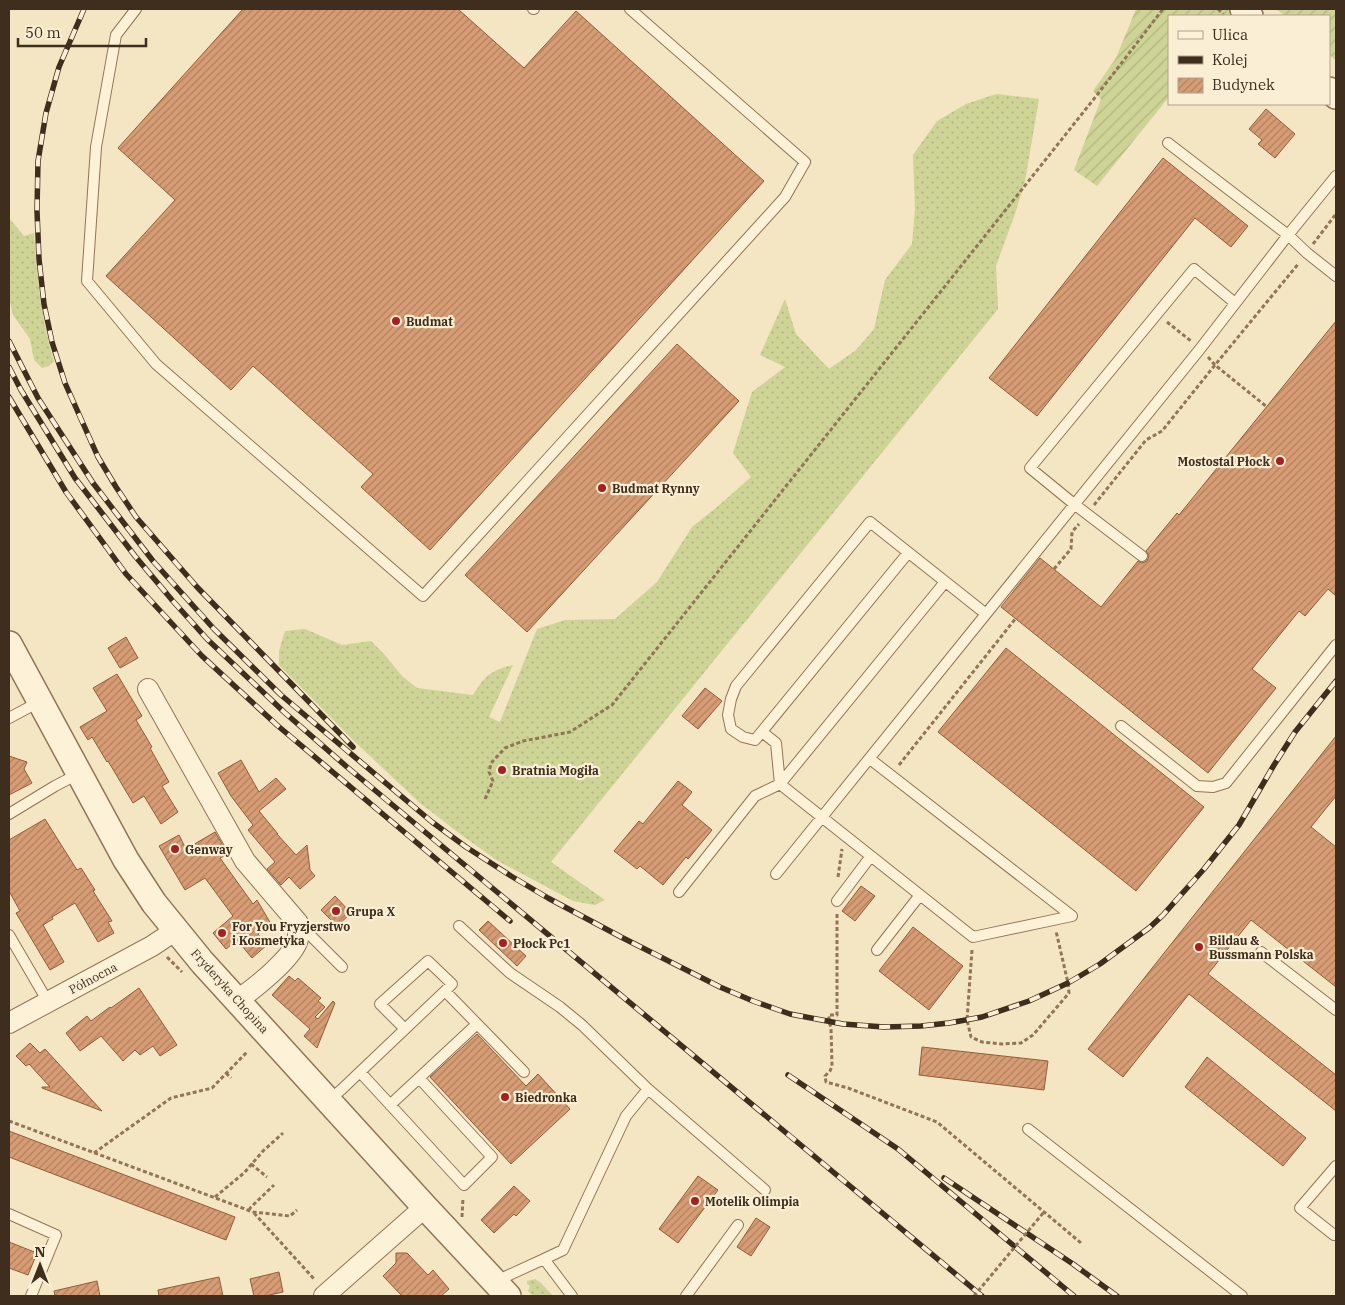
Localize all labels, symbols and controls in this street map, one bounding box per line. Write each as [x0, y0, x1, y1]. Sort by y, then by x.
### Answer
scale bar [18, 15, 145, 47]
legend [1168, 15, 1330, 105]
text: 50 m [25, 23, 61, 42]
text: Ulica [1212, 25, 1248, 44]
text: Kolej [1212, 50, 1248, 69]
text: Budynek [1212, 75, 1275, 94]
place label: Budmat [406, 314, 453, 329]
marker: Budmat [390, 315, 402, 327]
place label: Mostostal Płock [1178, 454, 1271, 469]
marker: Mostostal Płock [1274, 455, 1286, 467]
place label: Budmat Rynny [612, 481, 700, 496]
marker: Budmat Rynny [596, 482, 608, 494]
place label: Bratnia Mogiła [512, 763, 599, 778]
marker: Bratnia Mogiła [496, 764, 508, 776]
place label: Genway [185, 842, 233, 857]
marker: Genway [169, 843, 181, 855]
place label: Grupa X [346, 904, 395, 919]
marker: Grupa X [330, 905, 342, 917]
place label: For You Fryzjerstwo i Kosmetyka [232, 919, 350, 948]
marker: For You Fryzjerstwo i Kosmetyka [216, 927, 228, 939]
place label: Bildau & Bussmann Polska [1209, 933, 1314, 962]
place label: Płock Pc1 [513, 936, 570, 951]
marker: Płock Pc1 [497, 937, 509, 949]
marker: Bildau & Bussmann Polska [1193, 941, 1205, 953]
street label: Fryderyka Chopina [188, 946, 272, 1037]
street label: Północna [66, 959, 120, 997]
place label: Biedronka [515, 1090, 577, 1105]
marker: Biedronka [499, 1091, 511, 1103]
place label: Motelik Olimpia [705, 1194, 800, 1209]
marker: Motelik Olimpia [689, 1195, 701, 1207]
north arrow [15, 1240, 65, 1290]
text: N [34, 1243, 46, 1261]

